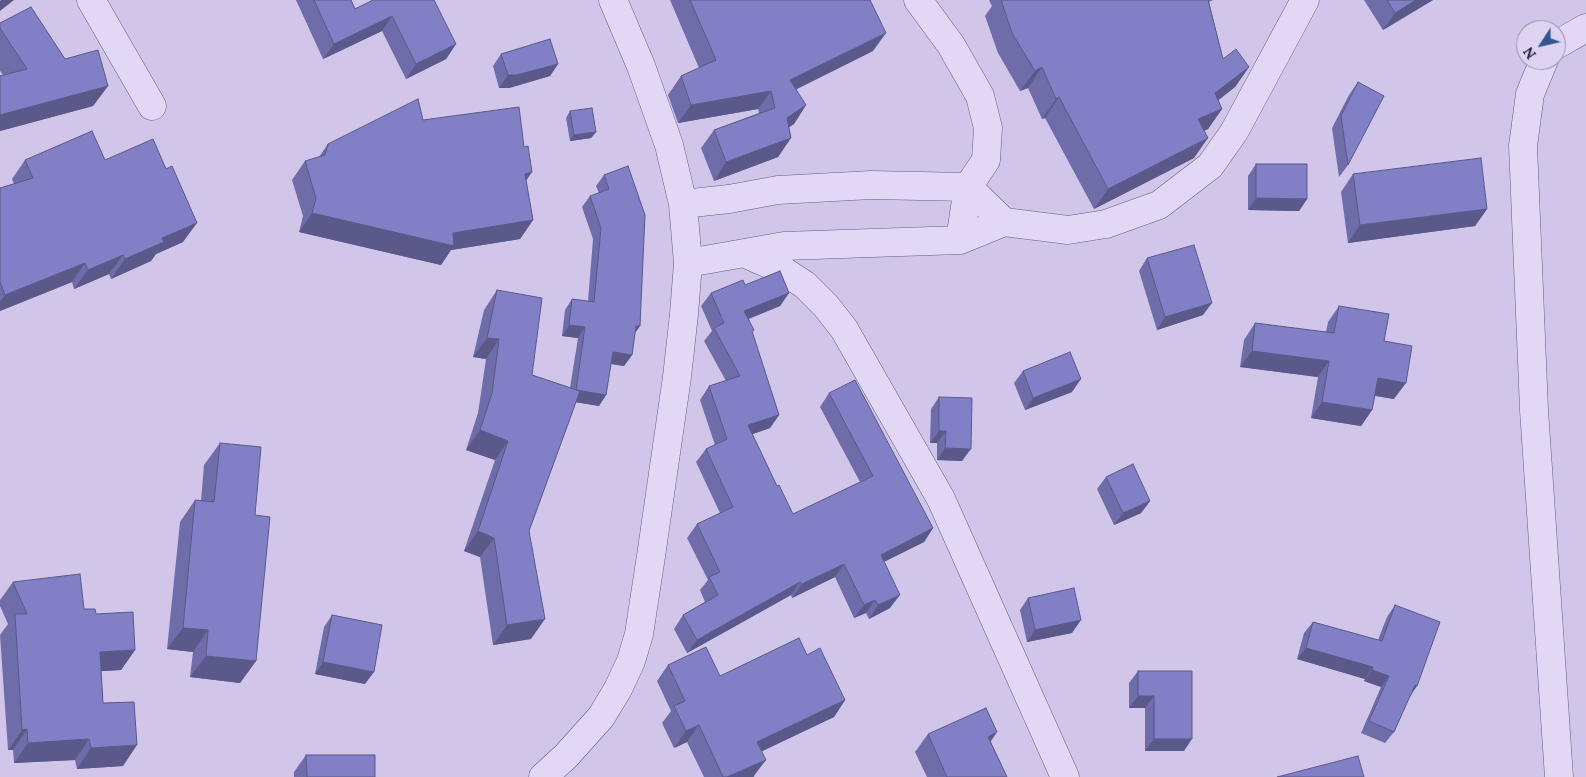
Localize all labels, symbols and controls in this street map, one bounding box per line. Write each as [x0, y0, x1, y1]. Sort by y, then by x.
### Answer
north arrow [1516, 20, 1566, 70]
text: N [1519, 43, 1540, 63]

